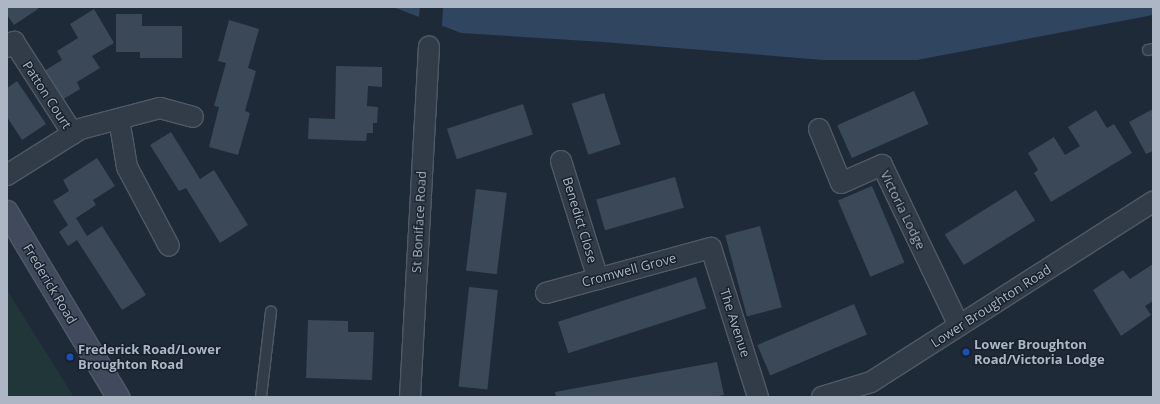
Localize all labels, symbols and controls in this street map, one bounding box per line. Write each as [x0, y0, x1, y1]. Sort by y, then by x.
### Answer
street label: Patton Court [19, 58, 75, 132]
street label: Victoria Lodge [877, 168, 929, 252]
street label: St Boniface Road [409, 171, 429, 273]
street label: Benedict Close [559, 175, 601, 265]
street label: Frederick Road [20, 241, 80, 327]
street label: Cromwell Grove [580, 250, 678, 290]
street label: Lower Broughton Road [928, 261, 1054, 351]
street label: The Avenue [717, 287, 753, 359]
place label: Lower Broughton Road/Victoria Lodge [974, 337, 1105, 368]
place label: Frederick Road/Lower Broughton Road [78, 342, 221, 373]
marker: Lower Broughton Road/Victoria Lodge [961, 347, 971, 357]
marker: Frederick Road/Lower Broughton Road [65, 352, 75, 362]

